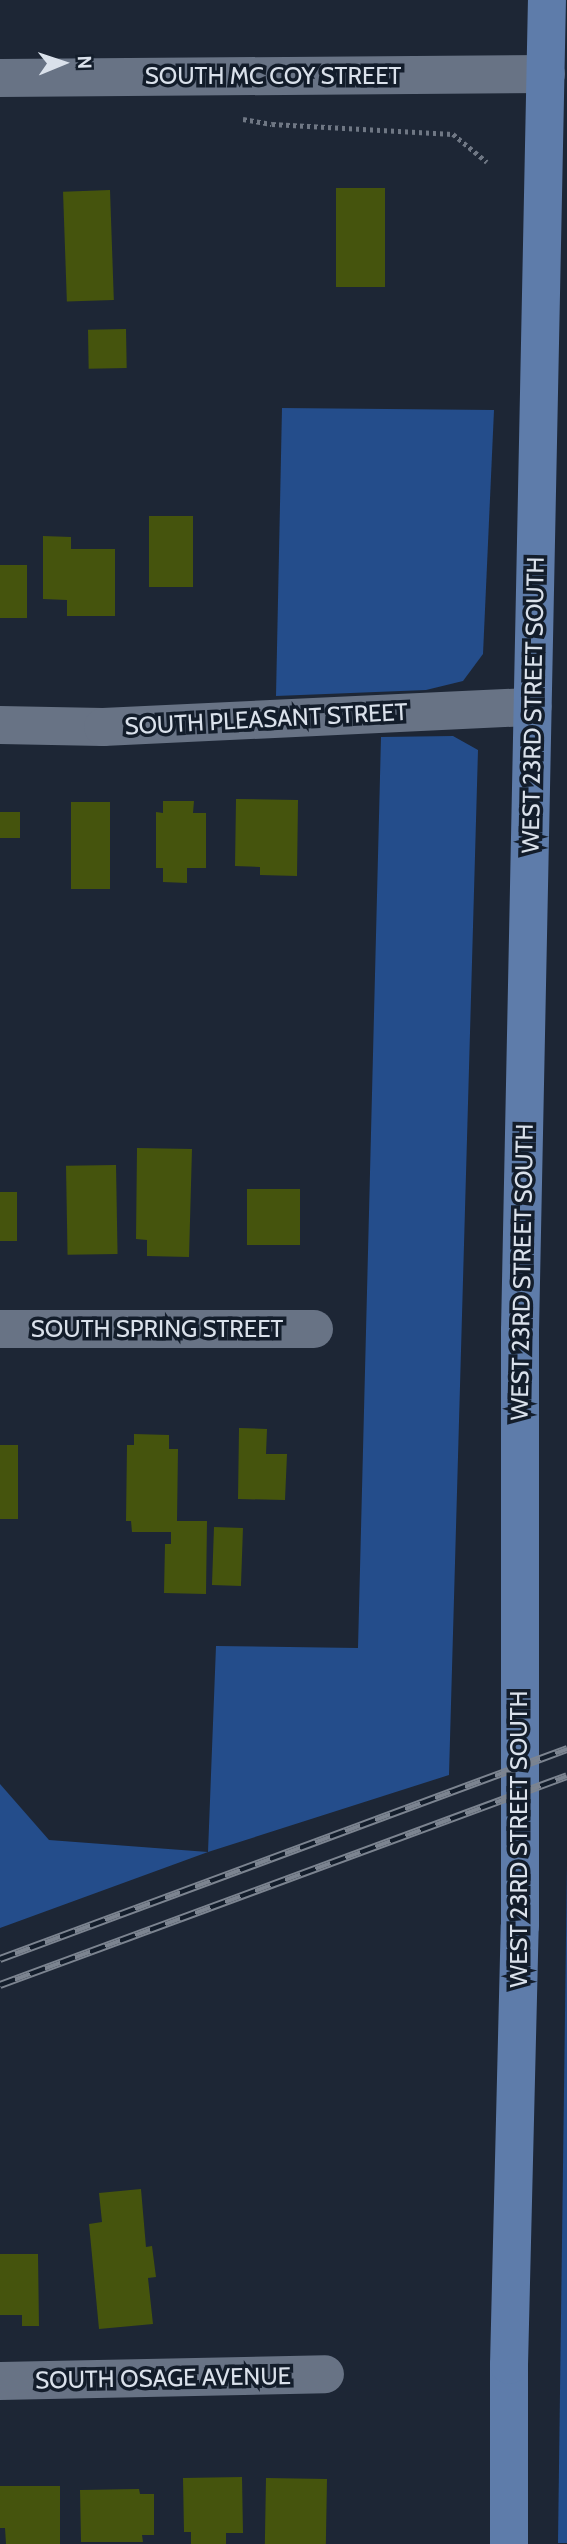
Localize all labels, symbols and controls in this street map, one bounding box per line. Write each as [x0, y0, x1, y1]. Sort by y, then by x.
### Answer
north arrow [28, 28, 98, 98]
text: N [73, 55, 96, 69]
street label: SOUTH MC COY STREET [145, 62, 401, 90]
street label: WEST 23RD STREET SOUTH [516, 556, 550, 854]
street label: SOUTH PLEASANT STREET [124, 697, 408, 741]
street label: WEST 23RD STREET SOUTH [505, 1123, 539, 1421]
street label: SOUTH SPRING STREET [31, 1315, 283, 1343]
street label: WEST 23RD STREET SOUTH [505, 1691, 533, 1987]
street label: SOUTH OSAGE AVENUE [35, 2361, 291, 2395]

